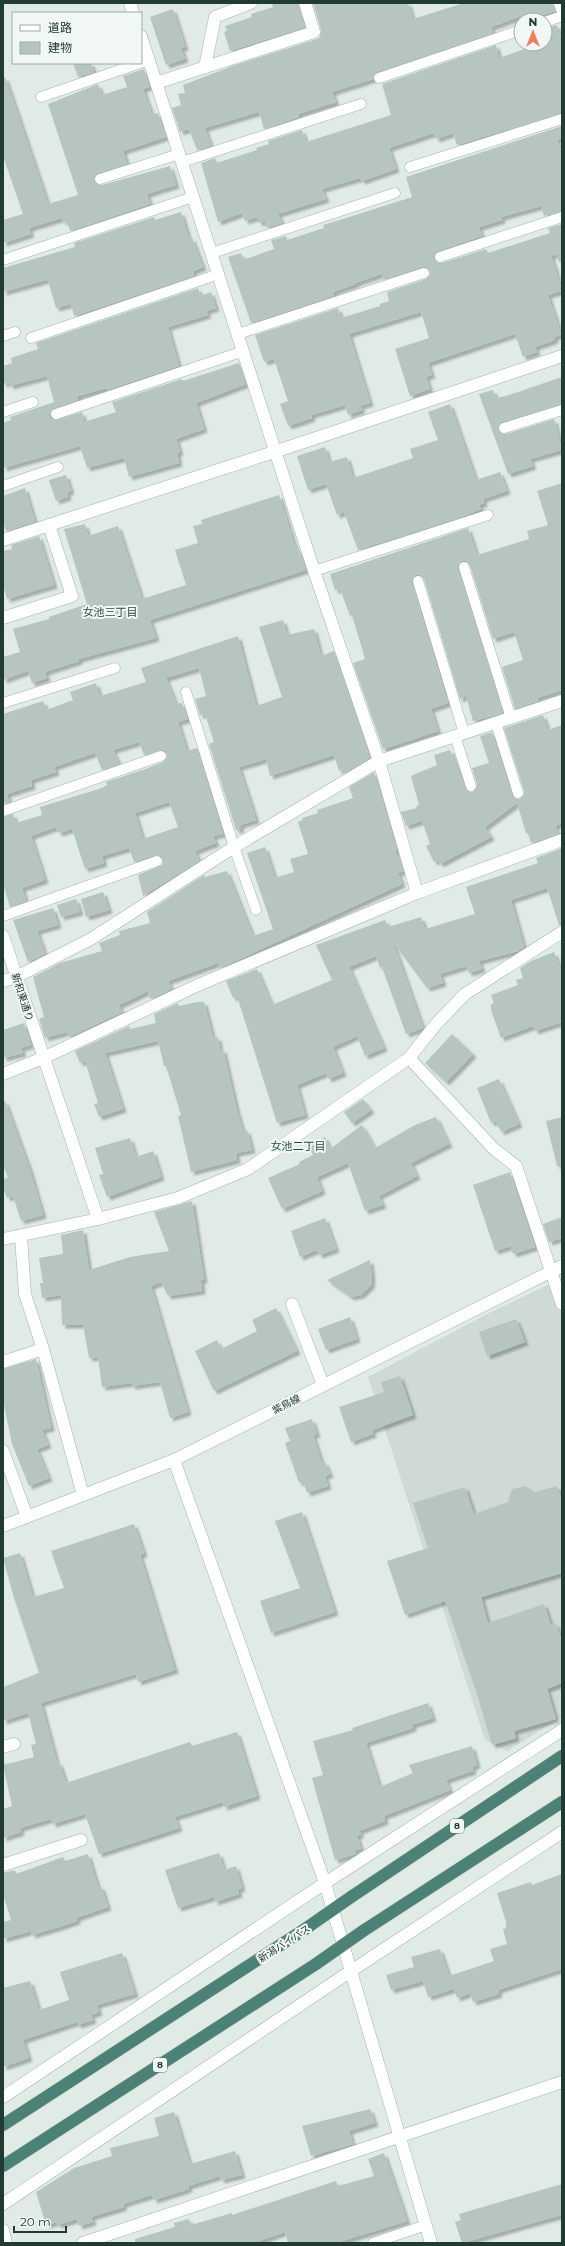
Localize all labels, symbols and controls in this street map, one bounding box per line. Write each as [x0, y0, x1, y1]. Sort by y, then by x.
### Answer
legend [12, 12, 142, 64]
north arrow [513, 12, 553, 52]
text: N [529, 15, 537, 29]
text: 道路 [48, 20, 72, 35]
text: 建物 [48, 40, 72, 55]
district label: 女池三丁目 [83, 605, 138, 619]
street label: 新和東通り [9, 971, 36, 1023]
district label: 女池二丁目 [271, 1139, 326, 1153]
street label: 紫鳥線 [270, 1392, 303, 1417]
road number: 8 [450, 1819, 464, 1833]
street label: 新潟バイパス [256, 1922, 313, 1965]
road number: 8 [153, 2058, 167, 2072]
scale bar [14, 2208, 66, 2234]
text: 20 m [20, 2214, 51, 2229]

